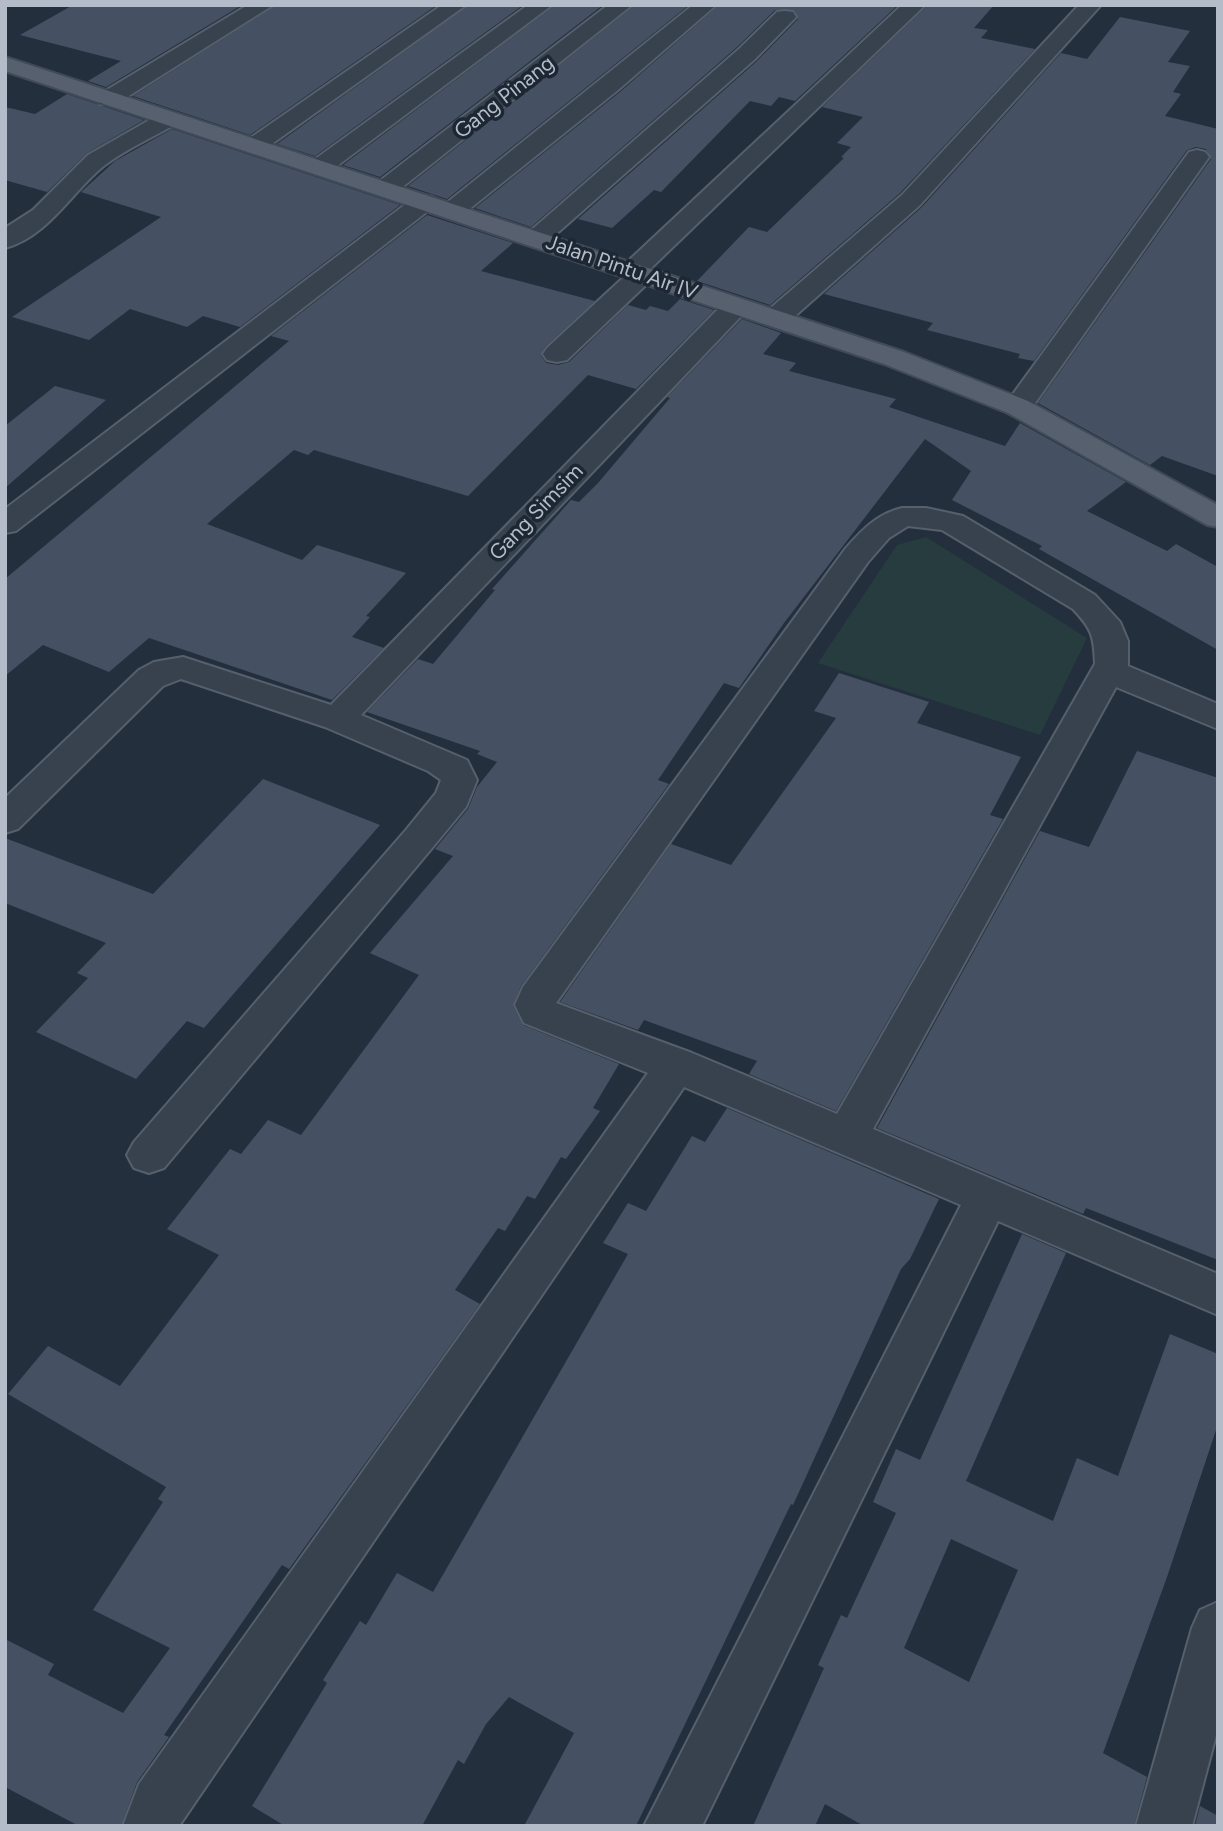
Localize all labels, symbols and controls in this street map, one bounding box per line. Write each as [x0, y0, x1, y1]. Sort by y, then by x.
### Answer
street label: Gang Pinang [449, 50, 558, 143]
street label: Jalan Pintu Air IV [543, 229, 702, 304]
street label: Gang Simsim [484, 458, 588, 565]

